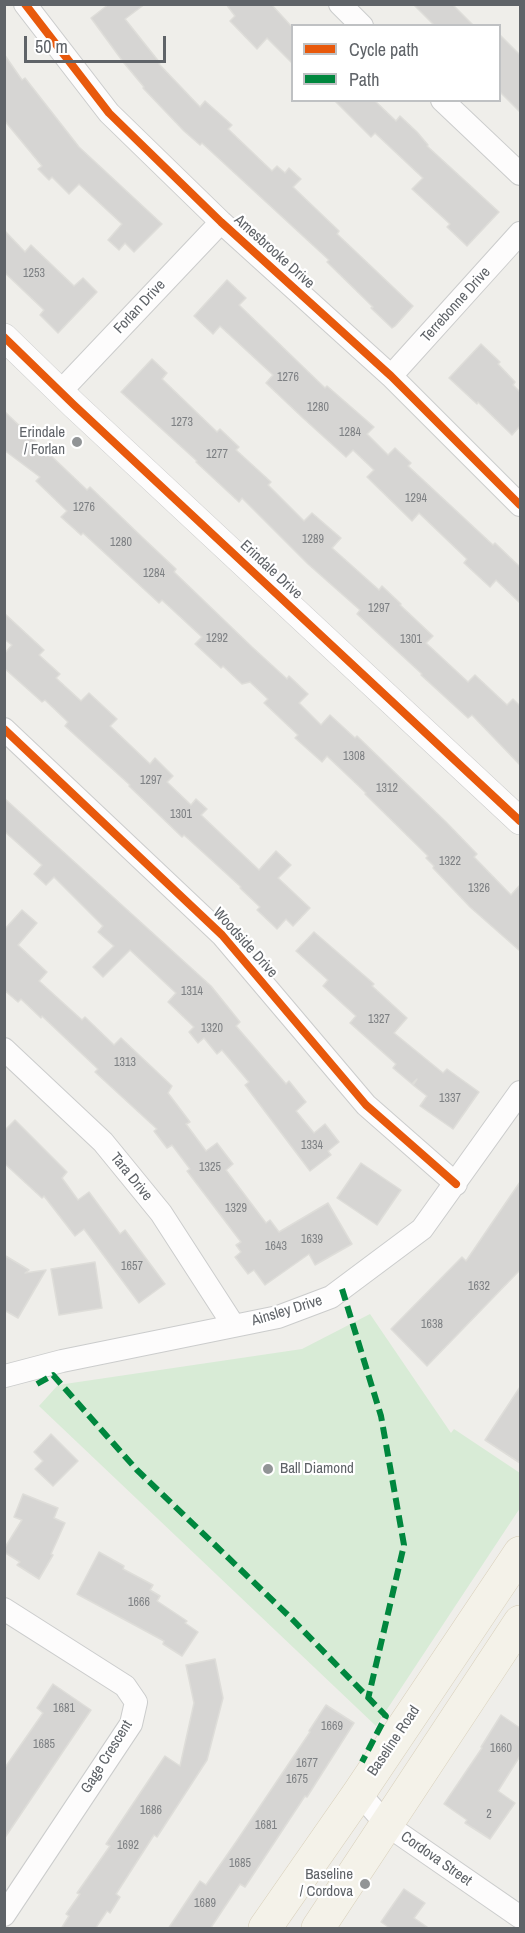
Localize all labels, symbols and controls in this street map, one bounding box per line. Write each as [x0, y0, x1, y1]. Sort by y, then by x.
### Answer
scale bar [27, 24, 170, 62]
legend [291, 24, 501, 102]
text: 50 m [35, 34, 68, 59]
text: Cycle path [349, 37, 419, 62]
text: Path [349, 67, 379, 92]
street label: Amesbrooke Drive [230, 211, 318, 293]
street label: Terrebonne Drive [418, 264, 494, 346]
house number: 1253 [23, 267, 45, 281]
street label: Forlan Drive [111, 276, 169, 338]
house number: 1276 [277, 371, 299, 385]
house number: 1280 [307, 401, 329, 415]
house number: 1273 [171, 416, 193, 430]
place label: Erindale / Forlan [19, 424, 65, 459]
house number: 1284 [339, 426, 361, 440]
marker: Erindale / Forlan [70, 435, 84, 449]
house number: 1277 [206, 448, 228, 462]
house number: 1294 [405, 492, 427, 506]
house number: 1276 [73, 501, 95, 515]
house number: 1289 [302, 533, 324, 547]
house number: 1280 [110, 536, 132, 550]
street label: Erindale Drive [236, 537, 306, 603]
house number: 1284 [143, 567, 165, 581]
house number: 1297 [368, 602, 390, 616]
house number: 1292 [206, 632, 228, 646]
house number: 1301 [400, 633, 422, 647]
house number: 1308 [343, 750, 365, 764]
house number: 1297 [140, 774, 162, 788]
house number: 1312 [376, 782, 398, 796]
house number: 1301 [170, 808, 192, 822]
house number: 1322 [439, 855, 461, 869]
house number: 1326 [468, 882, 490, 896]
street label: Woodside Drive [209, 904, 281, 982]
house number: 1314 [181, 985, 203, 999]
house number: 1327 [368, 1013, 390, 1027]
house number: 1320 [201, 1022, 223, 1036]
house number: 1313 [114, 1056, 136, 1070]
house number: 1337 [439, 1092, 461, 1106]
house number: 1334 [301, 1139, 323, 1153]
street label: Tara Drive [106, 1149, 156, 1205]
house number: 1325 [199, 1161, 221, 1175]
house number: 1329 [225, 1202, 247, 1216]
house number: 1639 [301, 1233, 323, 1247]
house number: 1643 [265, 1240, 287, 1254]
house number: 1657 [121, 1260, 143, 1274]
house number: 1632 [468, 1280, 490, 1294]
street label: Ainsley Drive [249, 1292, 325, 1330]
house number: 1638 [421, 1318, 443, 1332]
place label: Ball Diamond [280, 1460, 354, 1478]
marker: Ball Diamond [261, 1462, 275, 1476]
house number: 1666 [128, 1596, 150, 1610]
house number: 1681 [53, 1702, 75, 1716]
street label: Baseline Road [364, 1703, 424, 1779]
street label: Gage Crescent [77, 1717, 137, 1797]
house number: 1669 [321, 1720, 343, 1734]
house number: 1685 [33, 1738, 55, 1752]
house number: 1660 [490, 1742, 512, 1756]
house number: 1677 [296, 1757, 318, 1771]
house number: 1675 [286, 1773, 308, 1787]
house number: 1686 [140, 1804, 162, 1818]
house number: 2 [486, 1808, 492, 1822]
house number: 1681 [255, 1819, 277, 1833]
street label: Cordova Street [397, 1828, 475, 1890]
house number: 1692 [117, 1839, 139, 1853]
house number: 1685 [229, 1857, 251, 1871]
place label: Baseline / Cordova [300, 1866, 353, 1901]
marker: Baseline / Cordova [358, 1877, 372, 1891]
house number: 1689 [194, 1897, 216, 1911]

